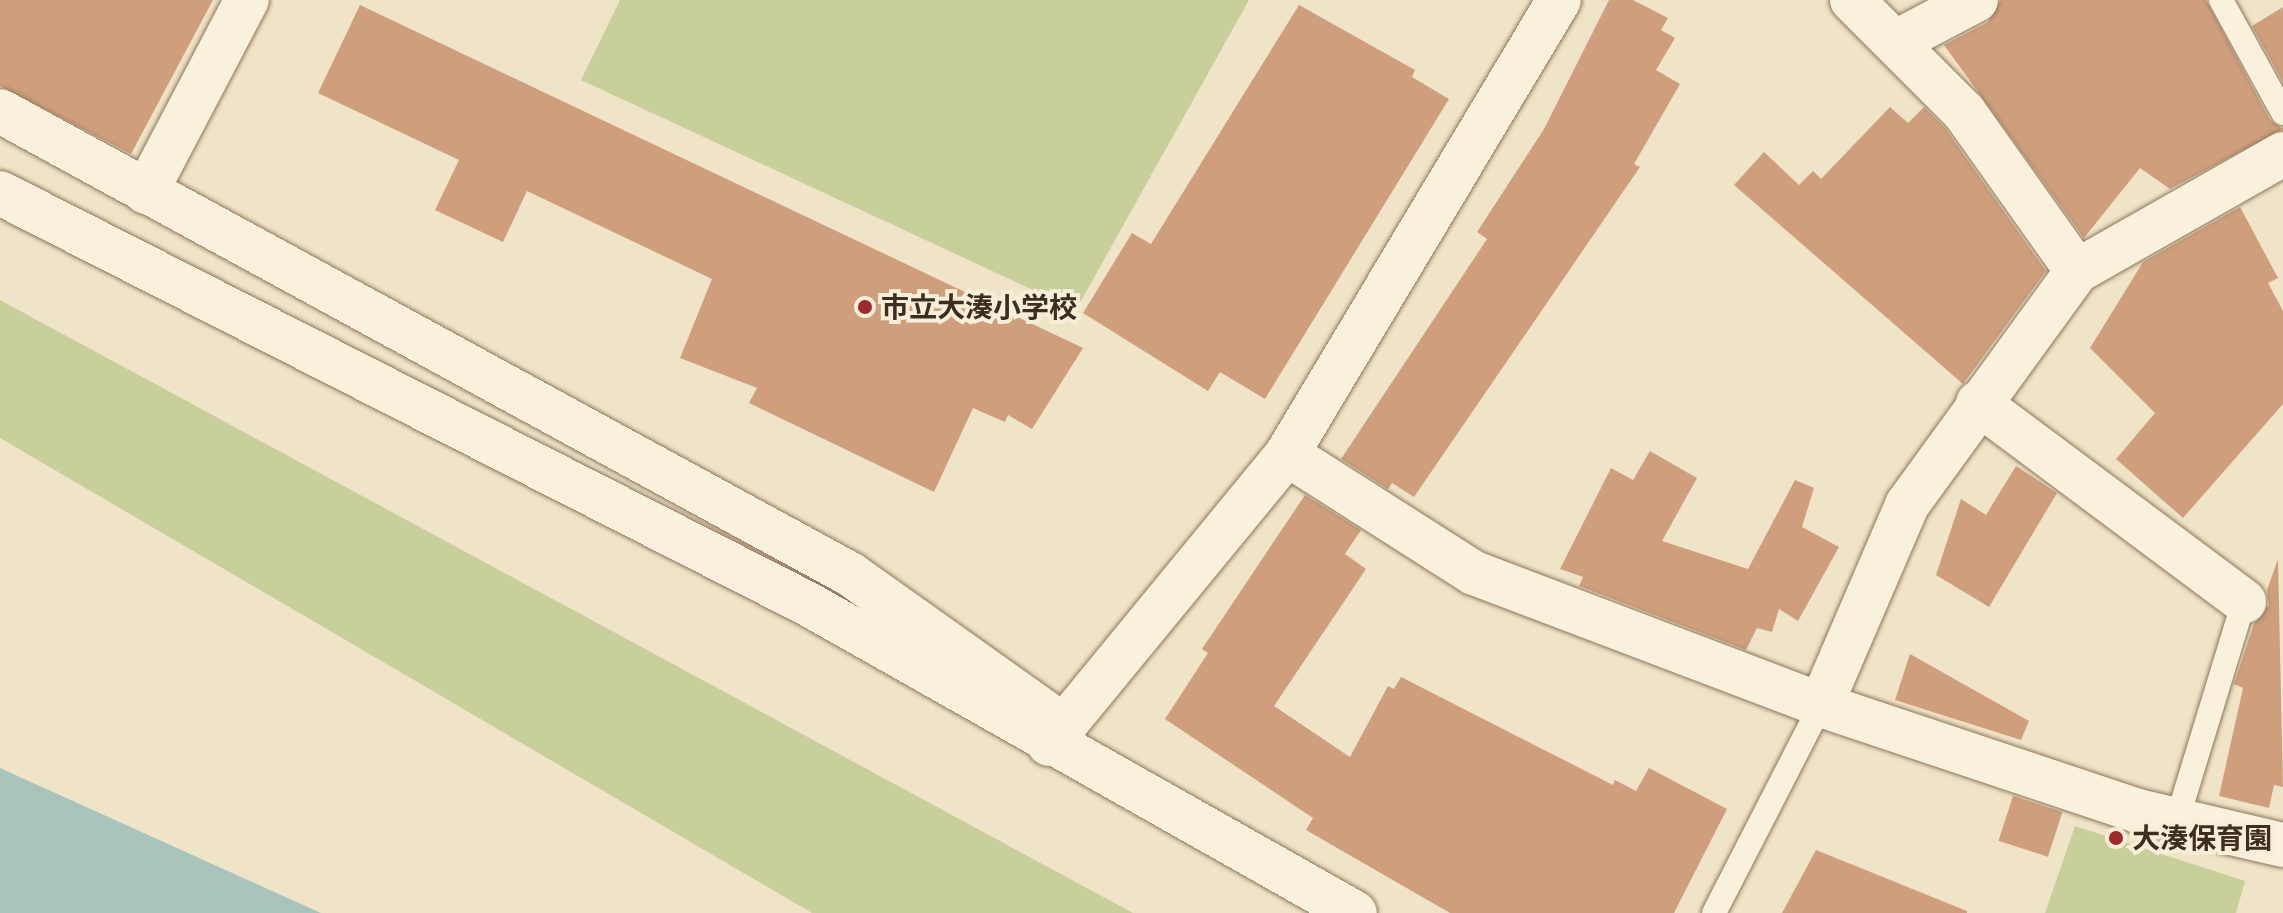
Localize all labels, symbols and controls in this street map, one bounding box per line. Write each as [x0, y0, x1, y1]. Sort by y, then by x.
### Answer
place label: 市立大湊小学校 [881, 290, 1077, 324]
marker: 市立大湊小学校 [856, 298, 874, 316]
place label: 大湊保育園 [2132, 821, 2272, 855]
marker: 大湊保育園 [2107, 829, 2125, 847]

